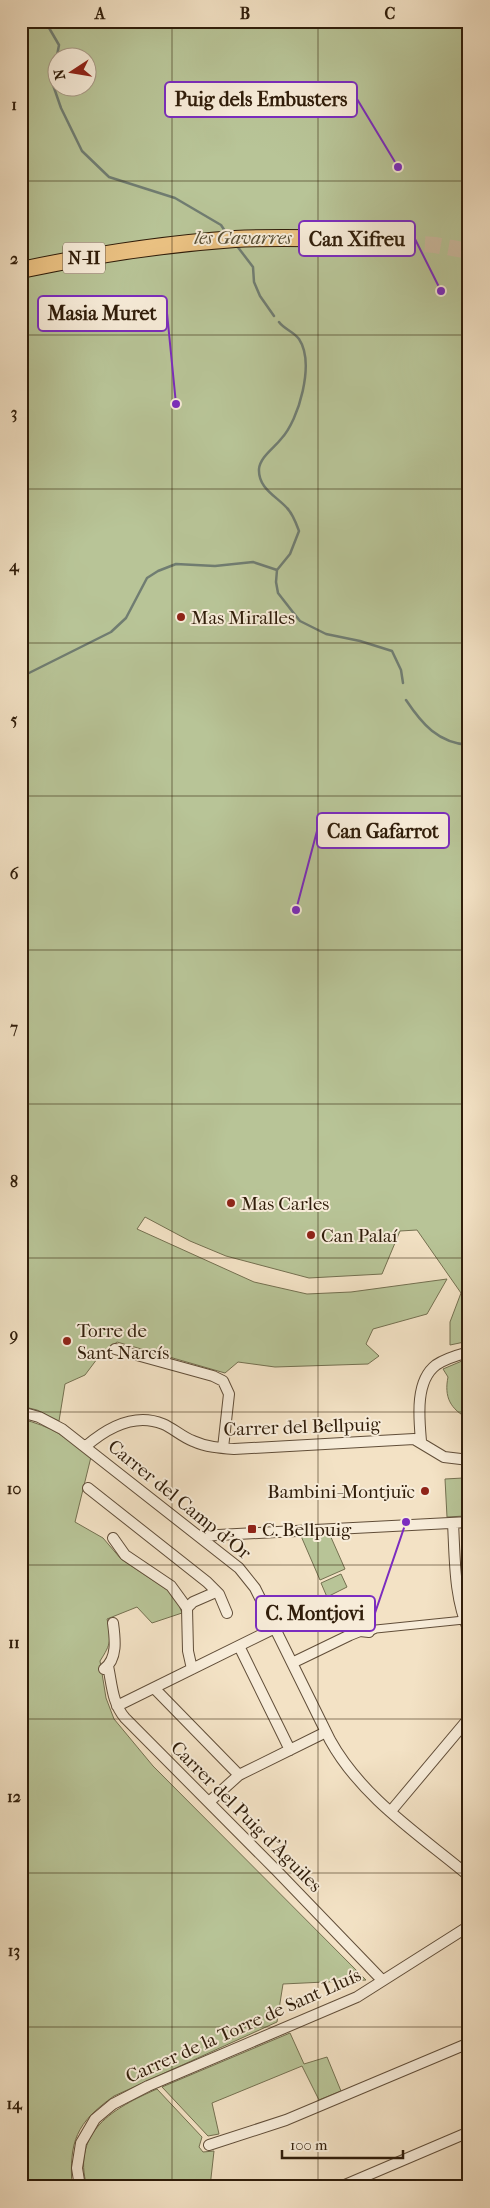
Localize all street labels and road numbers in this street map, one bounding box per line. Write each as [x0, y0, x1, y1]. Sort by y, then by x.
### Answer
road number: N-II [63, 242, 105, 274]
street label: Carrer del Bellpuig [223, 1413, 382, 1441]
street label: Carrer del Camp d'Or [103, 1435, 256, 1565]
street label: Carrer del Puig d'Àguiles [166, 1737, 326, 1897]
street label: Carrer de la Torre de Sant Lluís [122, 1964, 364, 2088]

